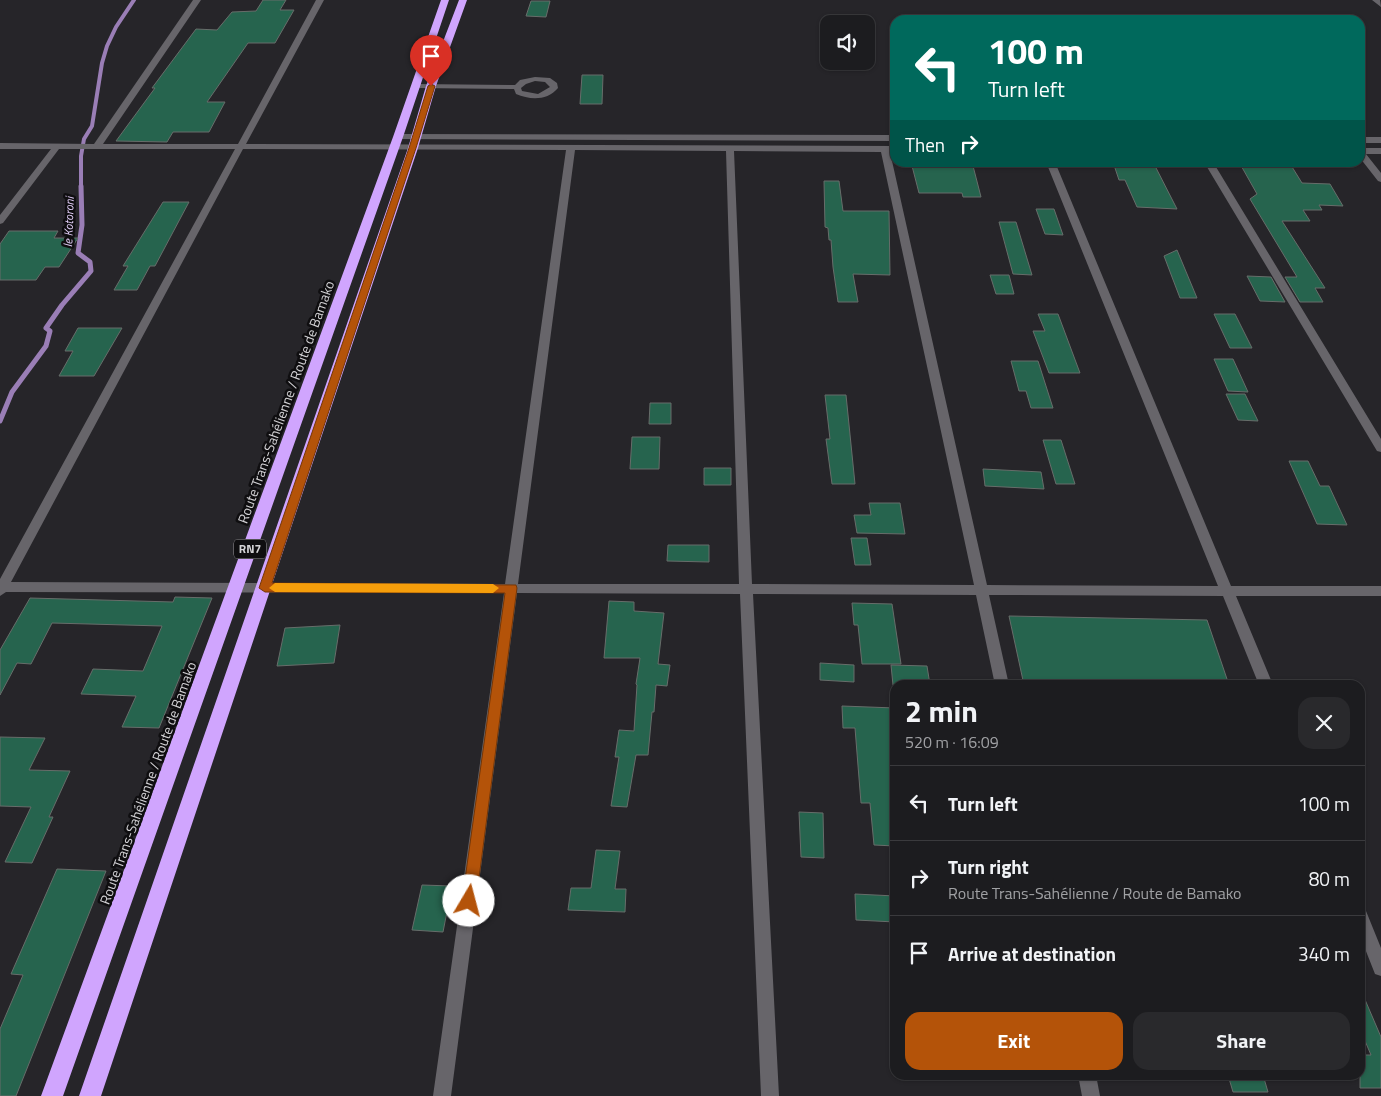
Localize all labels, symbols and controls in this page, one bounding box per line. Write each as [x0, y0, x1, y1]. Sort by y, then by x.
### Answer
map controls [820, 15, 875, 70]
button: sound [820, 15, 875, 70]
text: 100 m [988, 24, 1084, 78]
pin [410, 35, 452, 86]
icon: left [905, 35, 970, 100]
icon: arrive [417, 42, 445, 70]
text: Turn left [988, 72, 1065, 106]
text: Then [905, 130, 945, 159]
icon: right [955, 130, 983, 158]
water label: le Kotoroni [58, 195, 79, 247]
street label: Route Trans-Sahélienne / Route de Bamako [232, 278, 339, 526]
road number: RN7 [234, 540, 266, 558]
street label: Route Trans-Sahélienne / Route de Bamako [94, 659, 201, 907]
text: 2 min [905, 688, 978, 734]
button: close [1298, 697, 1350, 749]
text: 520 m · 16:09 [905, 730, 999, 754]
icon: left [905, 789, 933, 817]
text: Turn left [948, 789, 1018, 818]
text: 100 m [1298, 789, 1350, 818]
text: Turn right [948, 852, 1029, 881]
icon: right [905, 864, 933, 892]
text: 80 m [1309, 864, 1350, 893]
position arrow [442, 874, 494, 926]
text: Route Trans-Sahélienne / Route de Bamako [948, 881, 1242, 905]
icon: arrive [905, 939, 933, 967]
text: Arrive at destination [948, 939, 1116, 968]
text: 340 m [1298, 939, 1350, 968]
button: Exit [905, 1012, 1123, 1070]
button: Share [1133, 1012, 1350, 1070]

